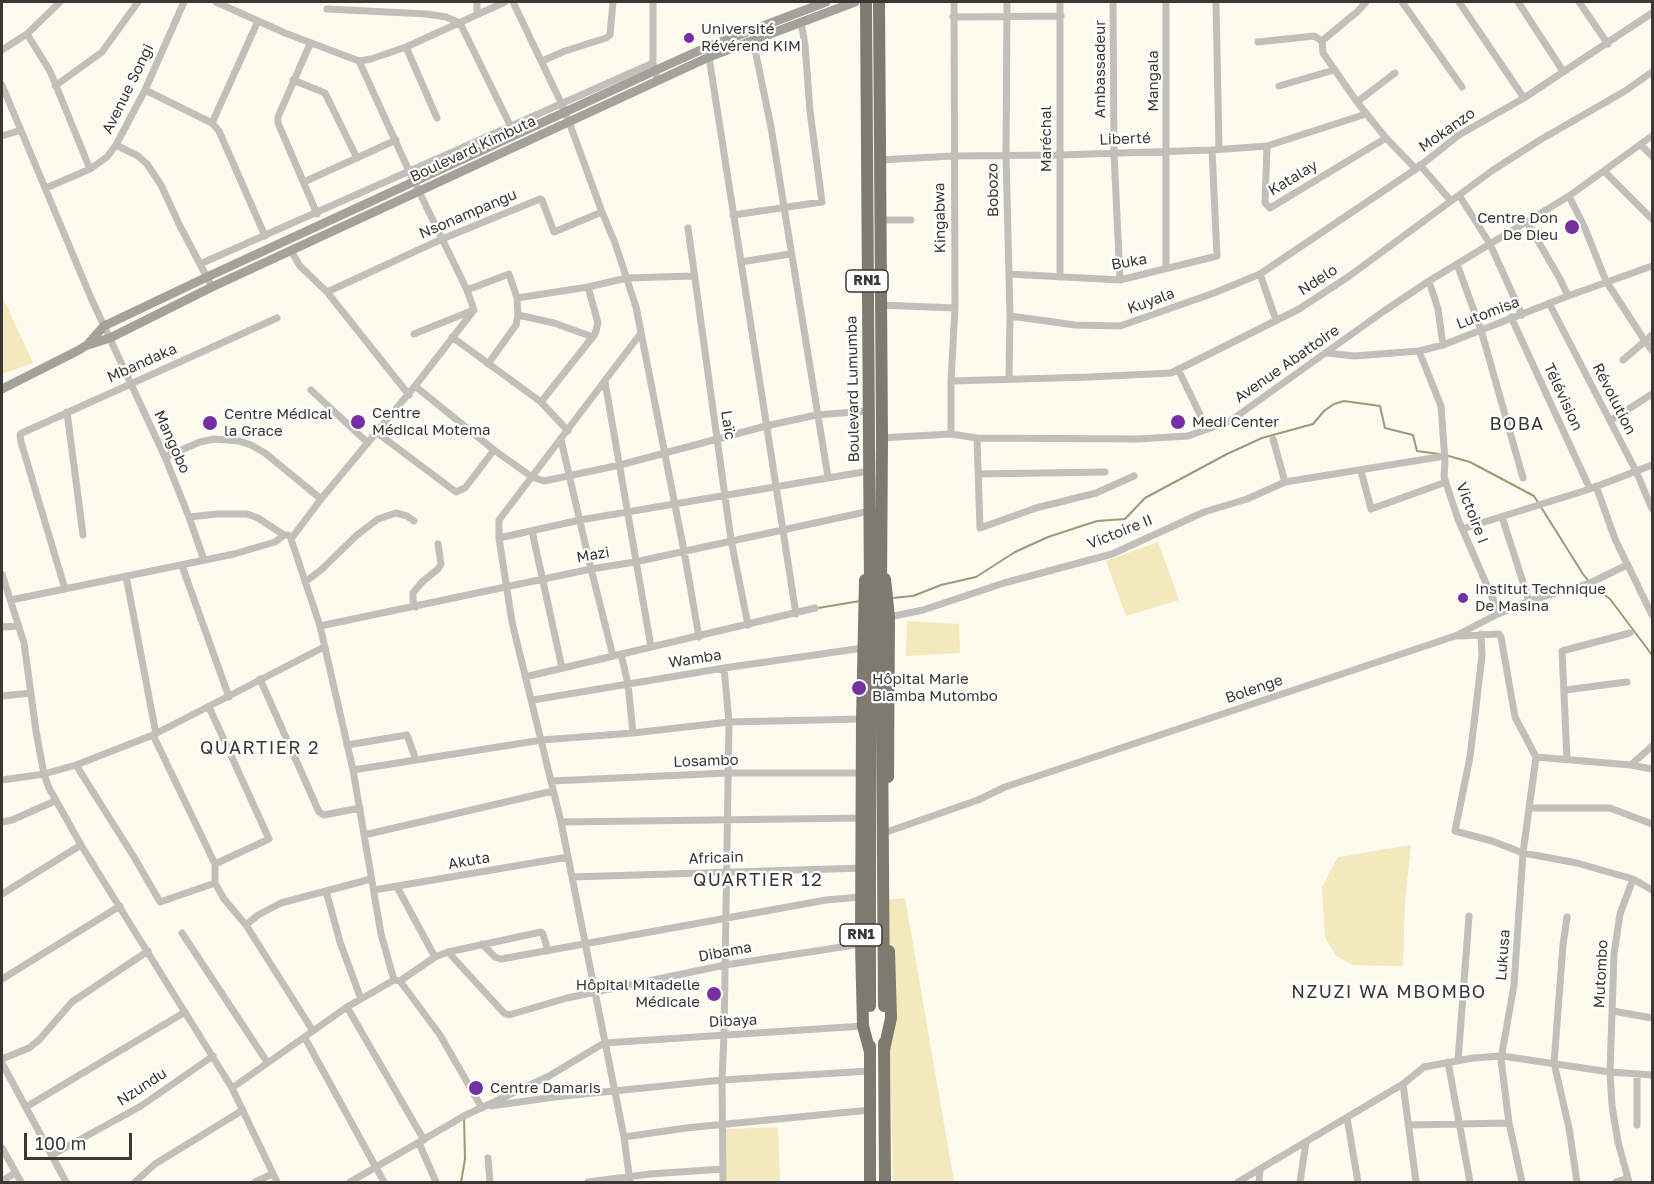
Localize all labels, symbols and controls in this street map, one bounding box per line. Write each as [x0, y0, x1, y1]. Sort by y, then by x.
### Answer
place label: Université Révérend KIM [701, 20, 801, 55]
street label: Ambassadeur [1091, 20, 1109, 118]
marker: Université Révérend KIM [682, 31, 696, 45]
street label: Avenue Songi [98, 41, 158, 137]
street label: Mangala [1144, 50, 1162, 112]
street label: Mokanzo [1415, 104, 1479, 156]
street label: Maréchal [1037, 106, 1055, 172]
street label: Boulevard Kimbuta [407, 112, 539, 186]
street label: Liberté [1099, 129, 1151, 149]
street label: Katalay [1265, 156, 1321, 200]
street label: Bobozo [984, 163, 1002, 217]
street label: Kingabwa [930, 183, 950, 253]
street label: Nsonampangu [416, 185, 520, 243]
place label: Centre Don De Dieu [1477, 209, 1558, 244]
marker: Centre Don De Dieu [1563, 218, 1581, 236]
street label: Buka [1110, 250, 1148, 274]
street label: Ndelo [1295, 261, 1341, 299]
road number: RN1 [846, 270, 888, 292]
street label: Kuyala [1125, 284, 1177, 318]
street label: Lutomisa [1454, 293, 1522, 333]
street label: Boulevard Lumumba [843, 315, 863, 463]
street label: Avenue Abattoire [1231, 321, 1343, 407]
street label: Mbandaka [104, 340, 180, 386]
street label: Télévision [1540, 360, 1586, 434]
street label: Révolution [1588, 360, 1640, 438]
place label: Centre Médical Motema [372, 404, 490, 439]
place label: Centre Médical la Grace [224, 405, 332, 440]
street label: Mangobo [150, 408, 194, 476]
street label: Laïc [717, 409, 739, 441]
marker: Centre Médical Motema [349, 413, 367, 431]
marker: Medi Center [1169, 413, 1187, 431]
place label: Medi Center [1192, 413, 1279, 431]
district label: BOBA [1489, 413, 1545, 435]
marker: Centre Médical la Grace [201, 414, 219, 432]
street label: Victoire I [1452, 480, 1492, 546]
street label: Victoire II [1085, 511, 1155, 553]
street label: Mazi [575, 543, 611, 567]
place label: Institut Technique De Masina [1475, 580, 1606, 615]
marker: Institut Technique De Masina [1456, 591, 1470, 605]
street label: Wamba [667, 646, 723, 672]
place label: Hôpital Marie Biamba Mutombo [872, 670, 998, 705]
street label: Bolenge [1223, 671, 1285, 707]
marker: Hôpital Marie Biamba Mutombo [850, 679, 868, 697]
district label: QUARTIER 2 [200, 737, 320, 759]
street label: Losambo [673, 751, 739, 771]
street label: Akuta [447, 848, 491, 874]
street label: Africain [688, 848, 744, 868]
district label: QUARTIER 12 [693, 869, 823, 891]
road number: RN1 [840, 924, 882, 946]
street label: Lukusa [1492, 929, 1514, 981]
street label: Dibama [697, 938, 753, 966]
street label: Mutombo [1590, 939, 1612, 1009]
place label: Hôpital Mitadelle Médicale [576, 976, 700, 1011]
district label: NZUZI WA MBOMBO [1291, 981, 1487, 1003]
marker: Hôpital Mitadelle Médicale [705, 985, 723, 1003]
street label: Dibaya [708, 1011, 758, 1031]
street label: Nzundu [114, 1064, 170, 1110]
marker: Centre Damaris [467, 1079, 485, 1097]
place label: Centre Damaris [490, 1079, 601, 1097]
scale bar [27, 1121, 135, 1159]
text: 100 m [35, 1132, 86, 1154]

